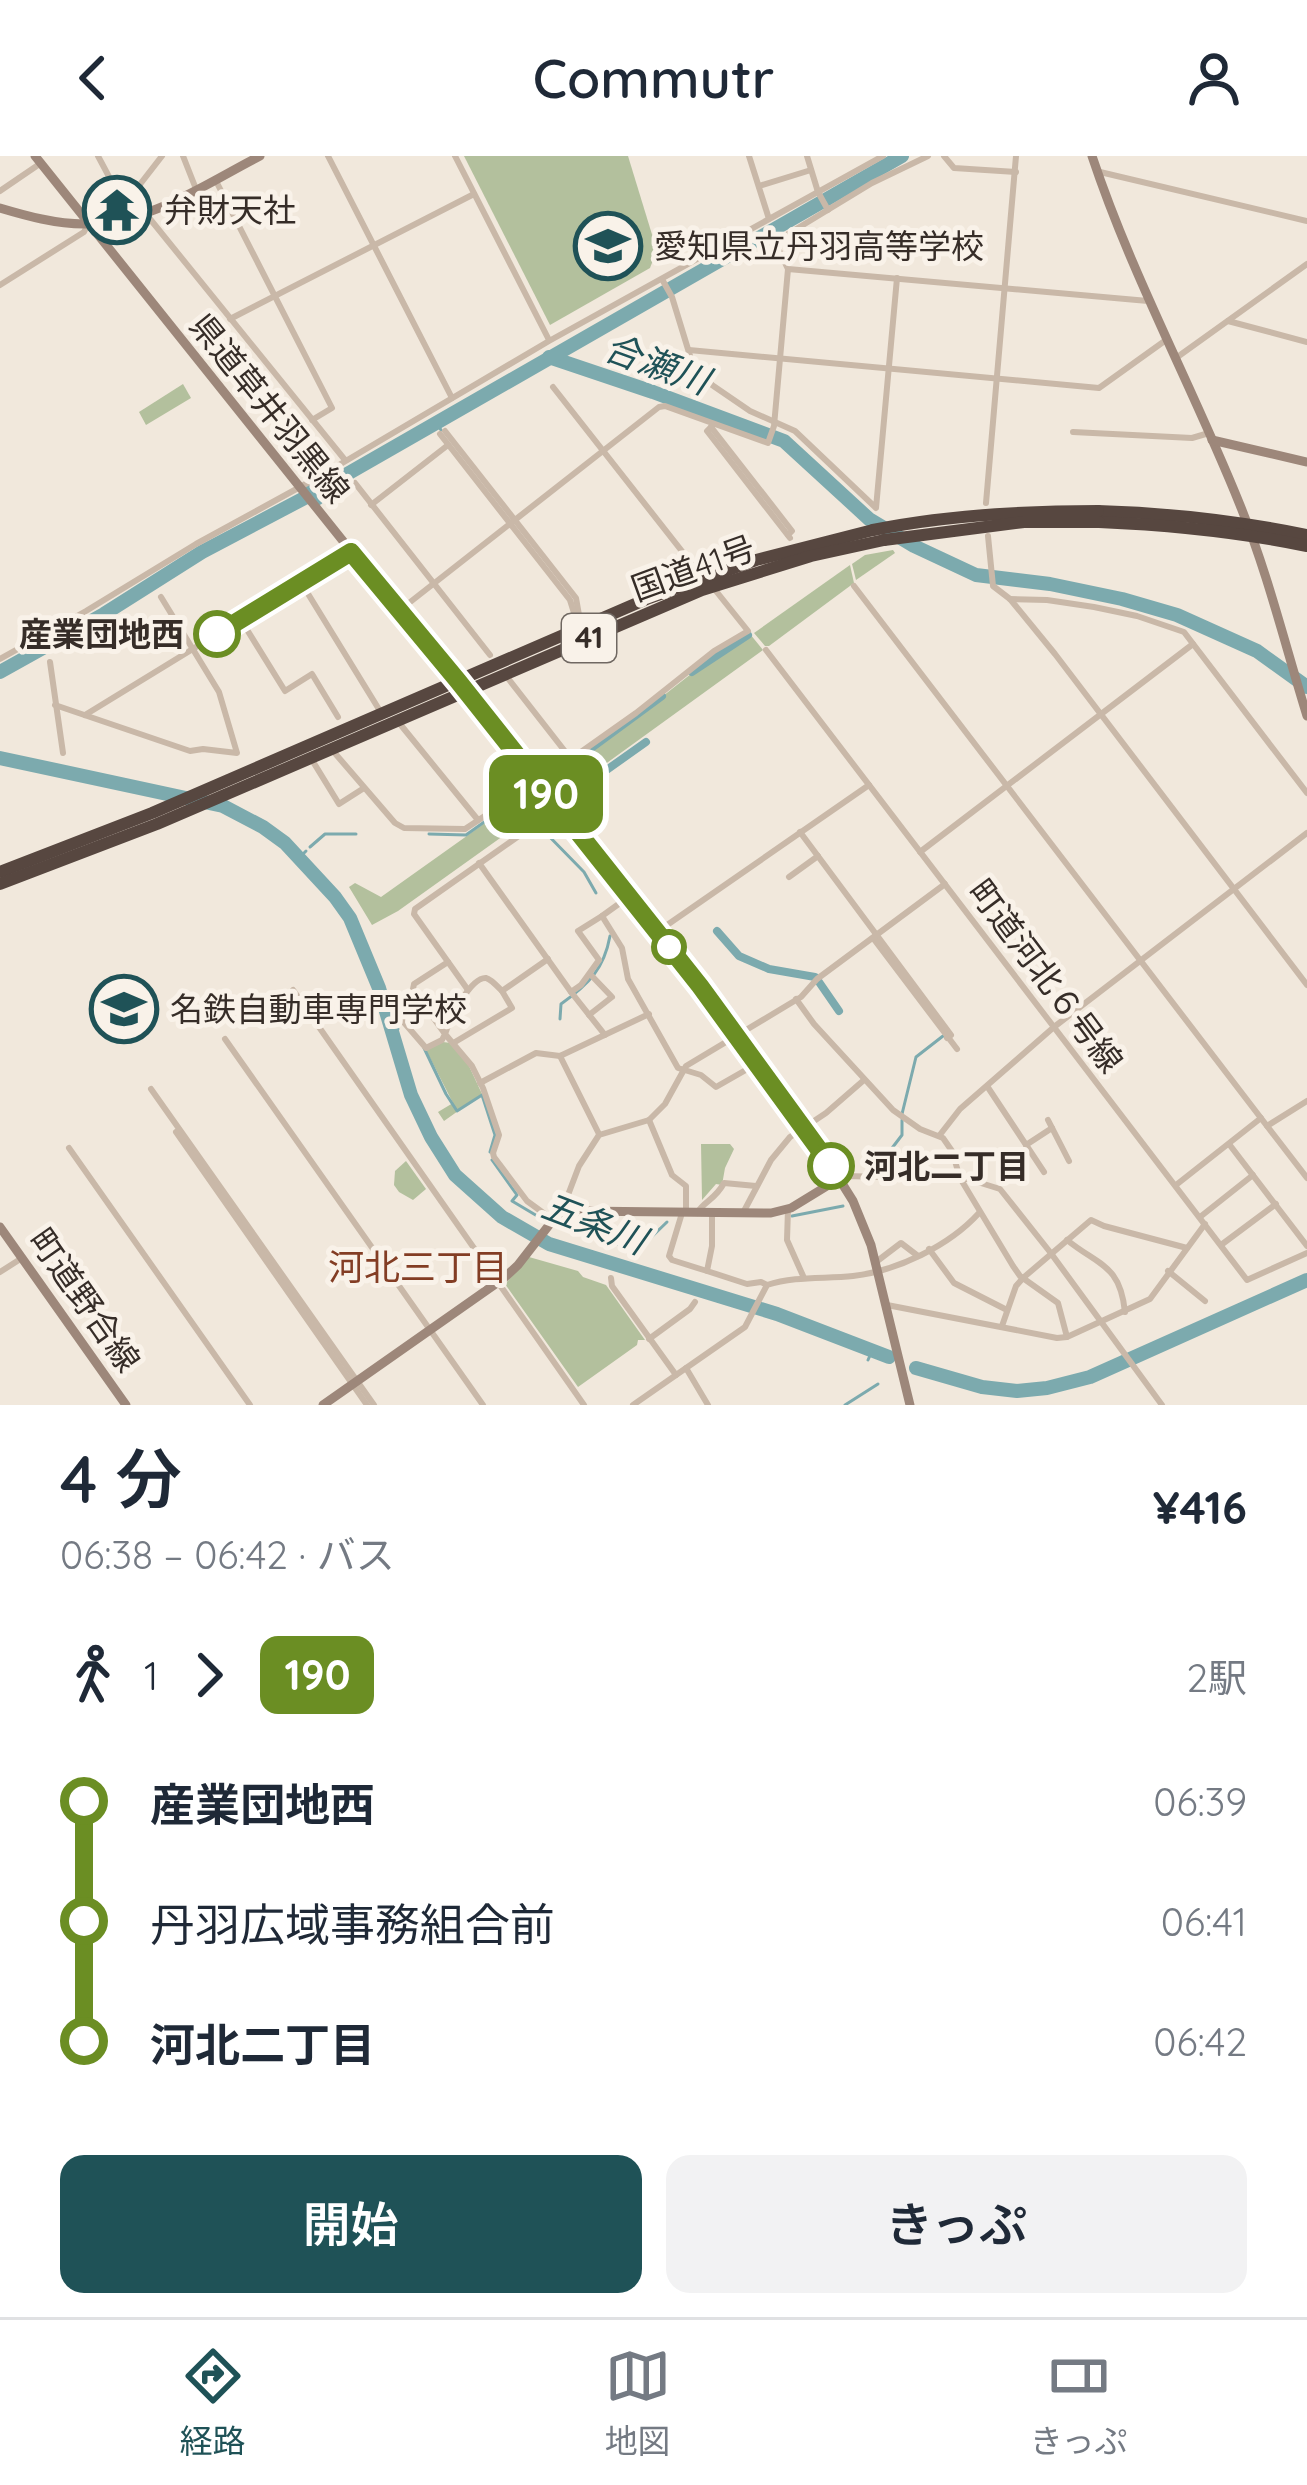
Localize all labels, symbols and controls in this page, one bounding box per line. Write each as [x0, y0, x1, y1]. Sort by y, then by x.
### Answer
text: Commutr [533, 44, 774, 112]
icon: back [60, 45, 126, 111]
icon: person [1181, 45, 1247, 111]
temple icon: 弁財天社 [82, 175, 152, 245]
place label: 弁財天社 [164, 189, 296, 230]
school or university icon: 愛知県立丹羽高等学校 [573, 211, 643, 281]
place label: 愛知県立丹羽高等学校 [654, 225, 984, 266]
street label: 県道草井羽黒線 [182, 305, 359, 510]
water label: 合瀬川 [599, 324, 719, 405]
street label: 国道41号 [626, 526, 760, 609]
marker: 産業団地西 [195, 612, 239, 656]
place label: 産業団地西 [19, 613, 184, 654]
road number: 41 [562, 614, 616, 662]
line badge: 190 [477, 755, 615, 833]
text: 190 [513, 767, 579, 820]
street label: 町道河北６号線 [961, 871, 1132, 1080]
unlabelled marker [653, 931, 685, 963]
school or university icon: 名鉄自動車専門学校 [89, 974, 159, 1044]
place label: 名鉄自動車専門学校 [170, 988, 467, 1029]
marker: 河北二丁目 [809, 1144, 853, 1188]
place label: 河北二丁目 [864, 1145, 1029, 1186]
water label: 五条川 [536, 1182, 656, 1264]
street label: 町道野合線 [21, 1220, 150, 1379]
district label: 河北三丁目 [328, 1244, 508, 1289]
text: 4 分 [60, 1437, 182, 1520]
text: ¥416 [1153, 1479, 1247, 1535]
text: 06:38 – 06:42 · バス [60, 1530, 395, 1579]
icon: walk [60, 1642, 126, 1708]
icon: forward [176, 1642, 242, 1708]
text: 190 [284, 1648, 350, 1701]
text: 1 [144, 1651, 158, 1700]
text: 2駅 [1186, 1653, 1247, 1702]
text: 産業団地西 [150, 1776, 375, 1832]
text: 06:39 [1153, 1777, 1247, 1826]
text: 丹羽広域事務組合前 [150, 1896, 555, 1952]
text: 06:41 [1161, 1897, 1247, 1946]
text: 河北二丁目 [150, 2016, 375, 2072]
text: 06:42 [1153, 2017, 1247, 2066]
button: 開始 [60, 2155, 642, 2293]
button: きっぷ [666, 2155, 1247, 2293]
tab: 経路 [180, 2343, 246, 2463]
tab: 地図 [605, 2343, 671, 2463]
tab: きっぷ [1030, 2343, 1127, 2463]

